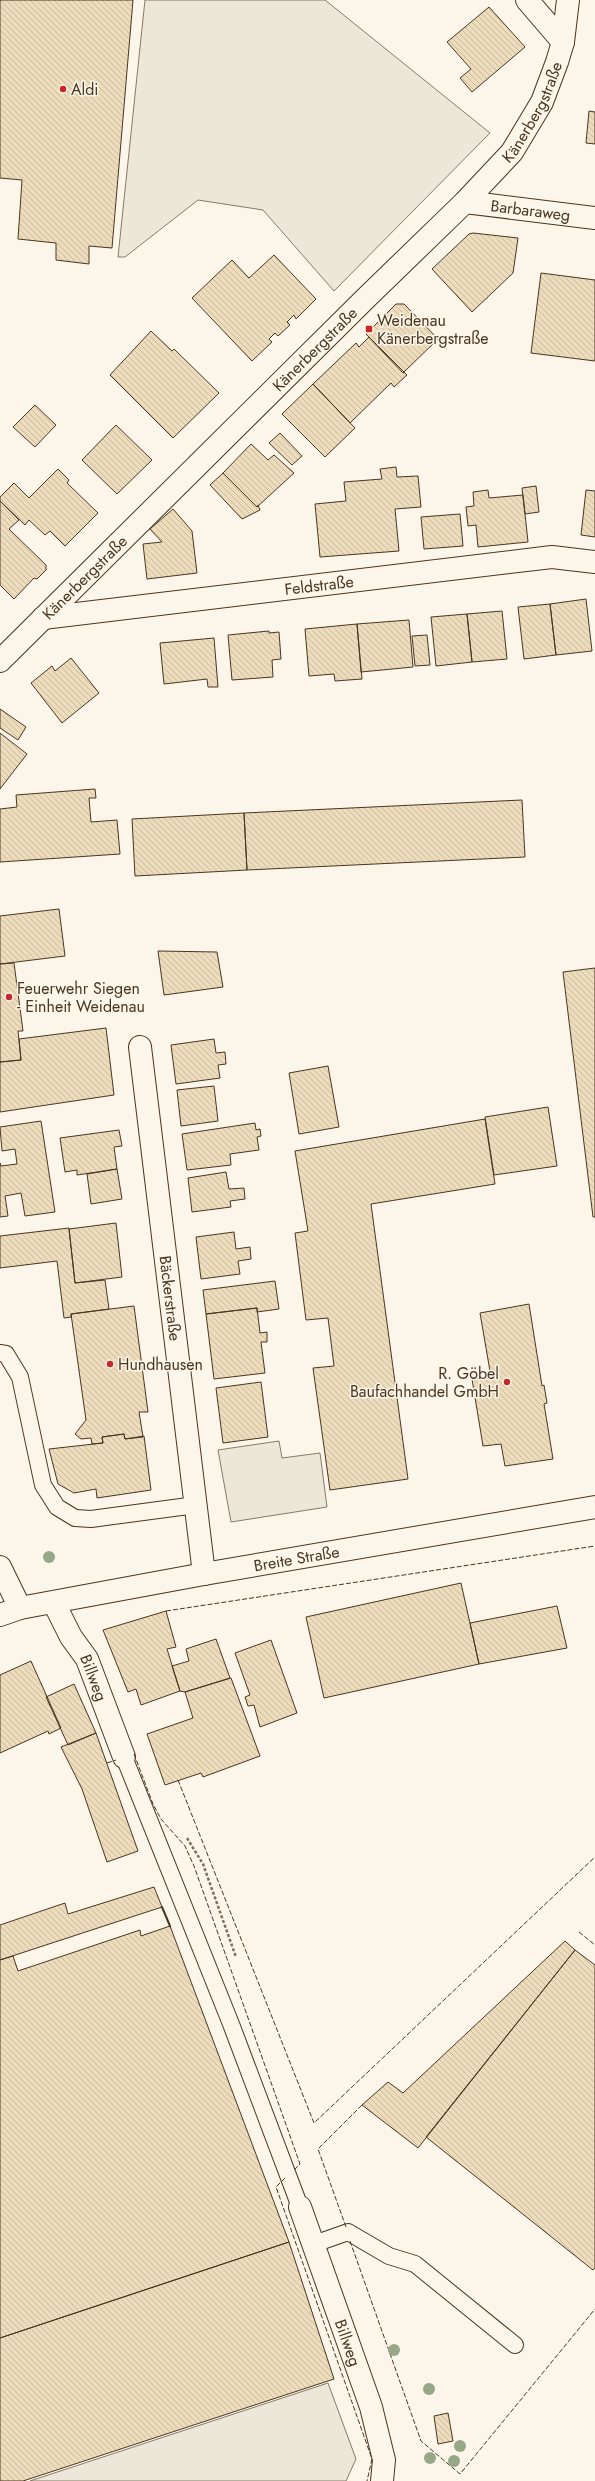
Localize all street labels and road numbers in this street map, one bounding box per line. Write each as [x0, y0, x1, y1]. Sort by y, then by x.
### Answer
street label: Känerbergstraße [496, 58, 568, 168]
street label: Barbaraweg [489, 194, 572, 226]
street label: Känerbergstraße [267, 302, 362, 396]
street label: Känerbergstraße [37, 530, 132, 625]
street label: Feldstraße [283, 569, 355, 600]
street label: Bäckerstraße [154, 1254, 187, 1342]
street label: Breite Straße [252, 1540, 341, 1577]
street label: Billweg [75, 1651, 113, 1704]
street label: Billweg [329, 2316, 367, 2369]

